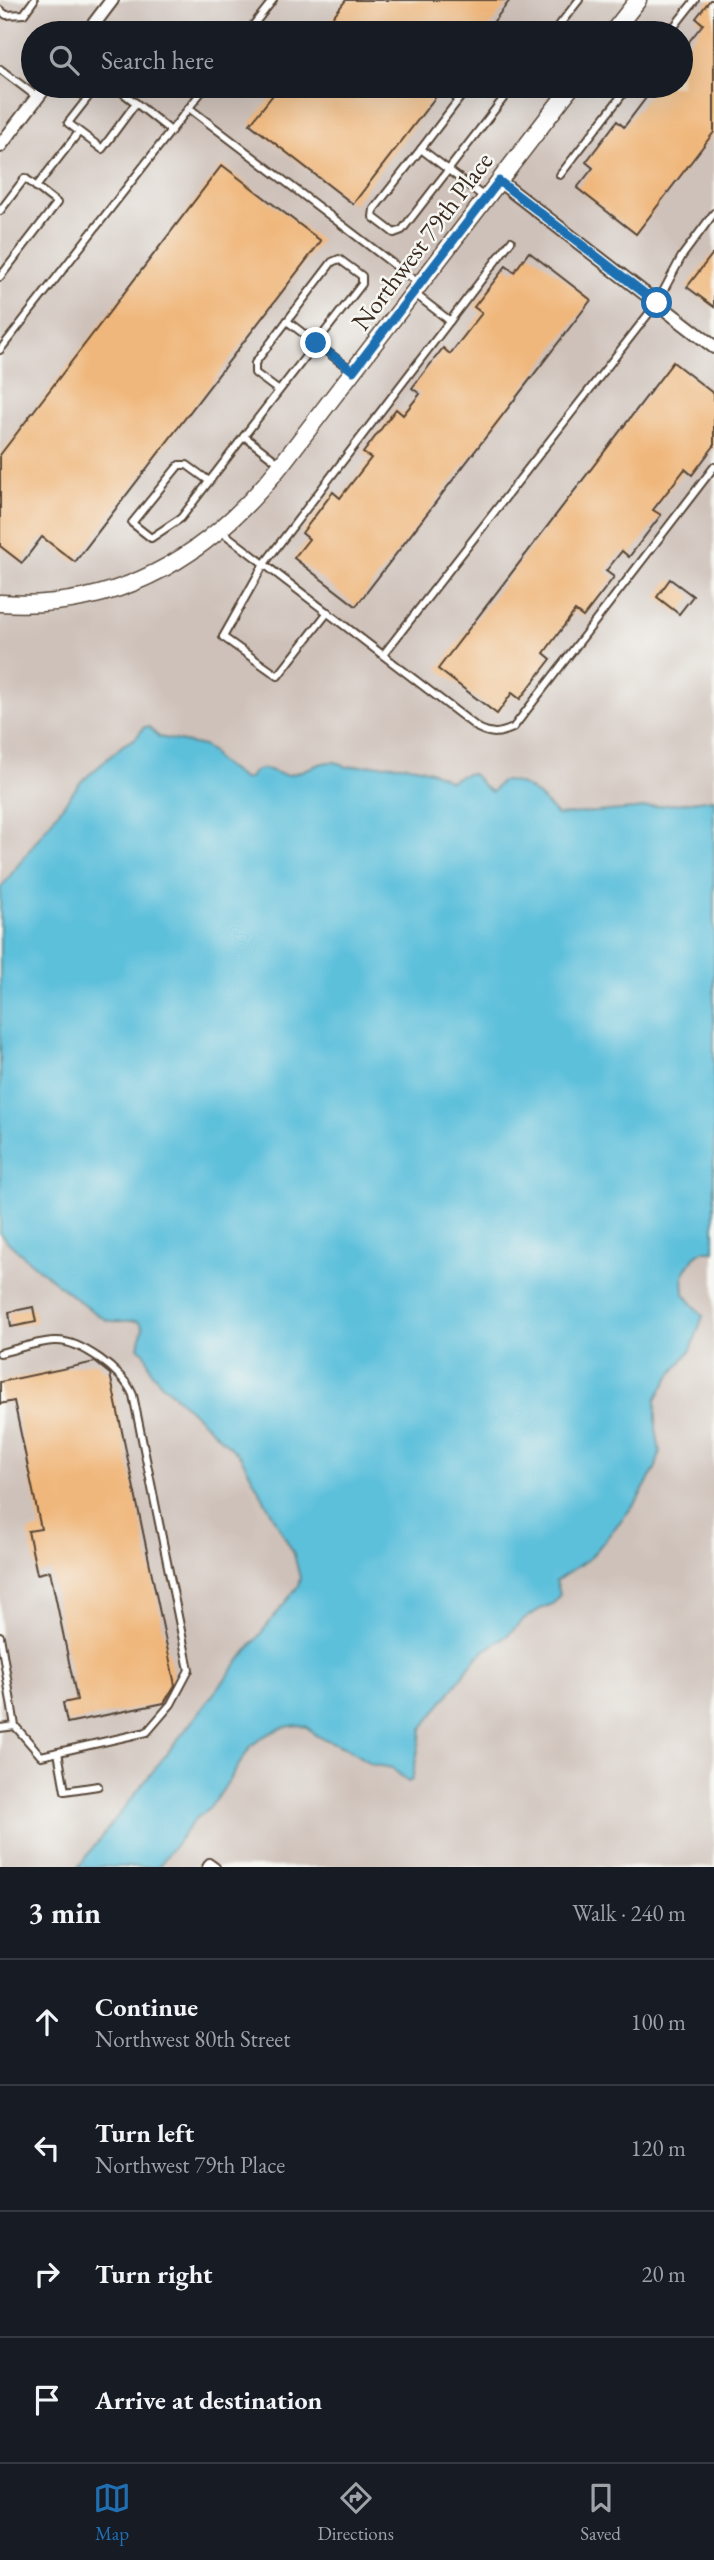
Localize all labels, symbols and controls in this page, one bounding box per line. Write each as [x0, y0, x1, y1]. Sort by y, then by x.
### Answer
search box [21, 21, 693, 98]
icon: search [45, 41, 83, 79]
text: Search here [101, 43, 214, 77]
street label: Northwest 79th Place [344, 145, 500, 337]
route start [641, 287, 672, 318]
route end [300, 327, 331, 358]
text: 3 min [28, 1893, 101, 1932]
text: Walk · 240 m [572, 1898, 686, 1928]
text: Continue [95, 1990, 198, 2024]
icon: ahead [28, 2003, 66, 2041]
text: 100 m [630, 2007, 686, 2037]
text: Northwest 80th Street [95, 2024, 290, 2054]
text: Turn left [95, 2116, 194, 2150]
icon: left [28, 2129, 66, 2167]
text: 120 m [630, 2133, 686, 2163]
text: Northwest 79th Place [95, 2150, 285, 2180]
icon: right [28, 2255, 66, 2293]
text: Turn right [95, 2257, 213, 2291]
text: 20 m [641, 2259, 686, 2289]
icon: arrive [28, 2381, 66, 2419]
text: Arrive at destination [95, 2383, 322, 2417]
tab: Map [93, 2479, 131, 2546]
tab: Directions [317, 2479, 394, 2546]
tab: Saved [580, 2479, 621, 2546]

